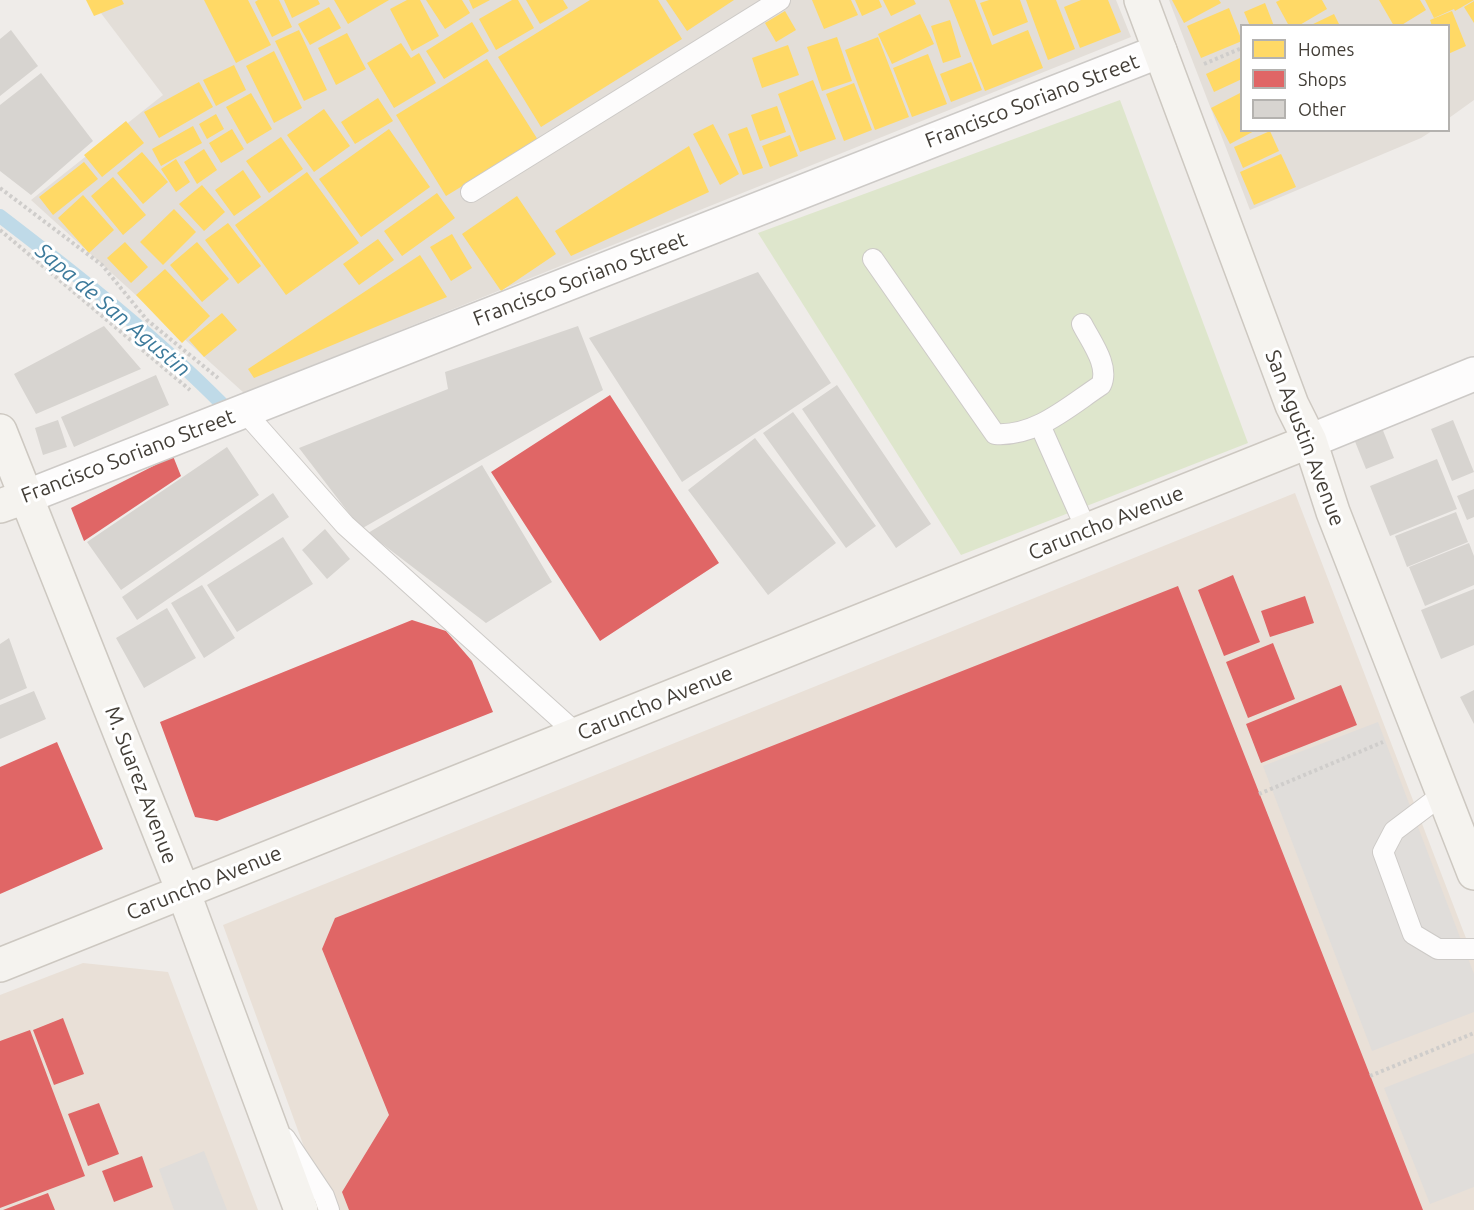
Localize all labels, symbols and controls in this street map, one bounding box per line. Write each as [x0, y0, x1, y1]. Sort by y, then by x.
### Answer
legend [1240, 24, 1450, 132]
text: Homes [1298, 39, 1354, 59]
street label: Francisco Soriano Street [921, 49, 1143, 153]
text: Shops [1298, 69, 1347, 89]
text: Other [1298, 99, 1346, 119]
street label: Francisco Soriano Street [469, 227, 691, 331]
water label: Sapa de San Agustin [30, 238, 196, 382]
street label: San Agustin Avenue [1260, 347, 1350, 529]
street label: Francisco Soriano Street [17, 404, 239, 508]
street label: Caruncho Avenue [1025, 480, 1187, 566]
street label: Caruncho Avenue [574, 660, 736, 746]
street label: M. Suarez Avenue [99, 703, 183, 867]
street label: Caruncho Avenue [123, 840, 285, 926]

